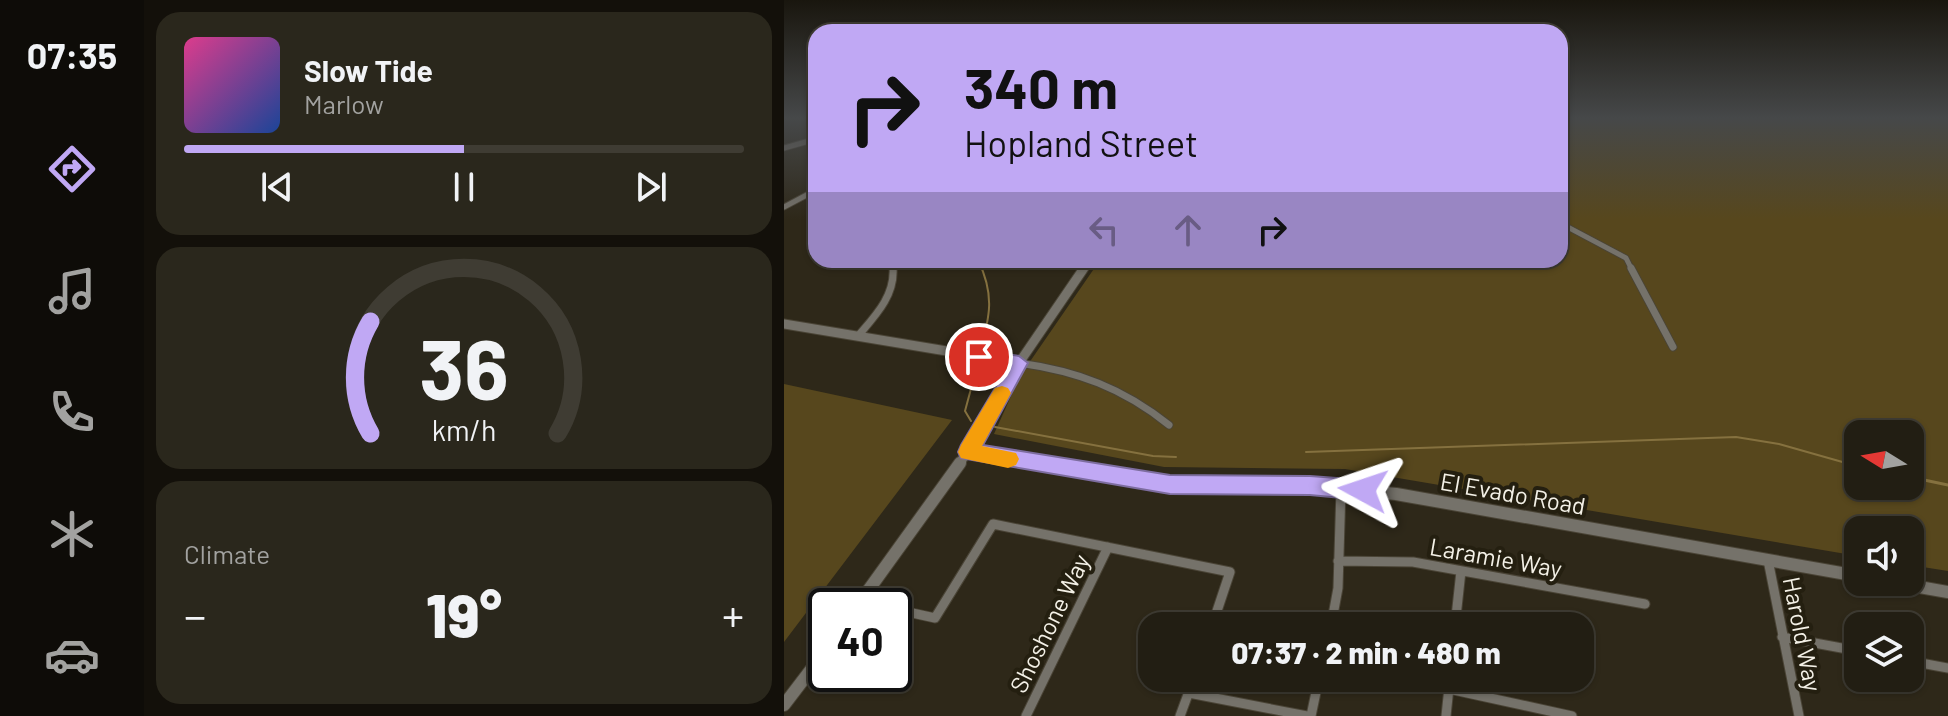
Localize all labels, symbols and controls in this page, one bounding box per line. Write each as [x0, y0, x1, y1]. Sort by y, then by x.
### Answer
text: 07:35 [27, 33, 117, 76]
text: Slow Tide [304, 52, 433, 88]
text: 340 m [964, 53, 1118, 120]
icon: right [832, 56, 936, 160]
text: Marlow [304, 88, 384, 119]
text: Hopland Street [964, 121, 1198, 164]
icon: directions [44, 141, 100, 197]
icon: previous [255, 165, 299, 209]
icon: pause [442, 165, 486, 209]
icon: next [629, 165, 673, 209]
icon: left [1082, 208, 1126, 252]
icon: ahead [1166, 208, 1210, 252]
icon: right [1250, 208, 1294, 252]
icon: music [44, 263, 100, 319]
text: 36 [419, 317, 509, 417]
pin [945, 323, 1013, 391]
icon: arrive [957, 335, 1001, 379]
icon: phone [44, 384, 100, 440]
text: km/h [432, 412, 496, 447]
north arrow [1844, 420, 1924, 500]
map controls [1844, 420, 1924, 692]
position arrow [1321, 448, 1405, 532]
street label: El Evado Road [1438, 466, 1588, 520]
icon: climate [44, 506, 100, 562]
button: sound [1844, 516, 1924, 596]
street label: Laramie Way [1428, 531, 1564, 583]
text: Climate [184, 538, 270, 569]
street label: Shoshone Way [1003, 549, 1095, 697]
street label: Harold Way [1778, 574, 1828, 694]
text: 19° [426, 578, 502, 650]
text: − [184, 588, 206, 641]
text: + [722, 588, 744, 641]
speed limit sign: 40 [808, 588, 912, 692]
button: layers [1844, 612, 1924, 692]
icon: car [44, 627, 100, 683]
text: 07:37 · 2 min · 480 m [1231, 634, 1501, 670]

